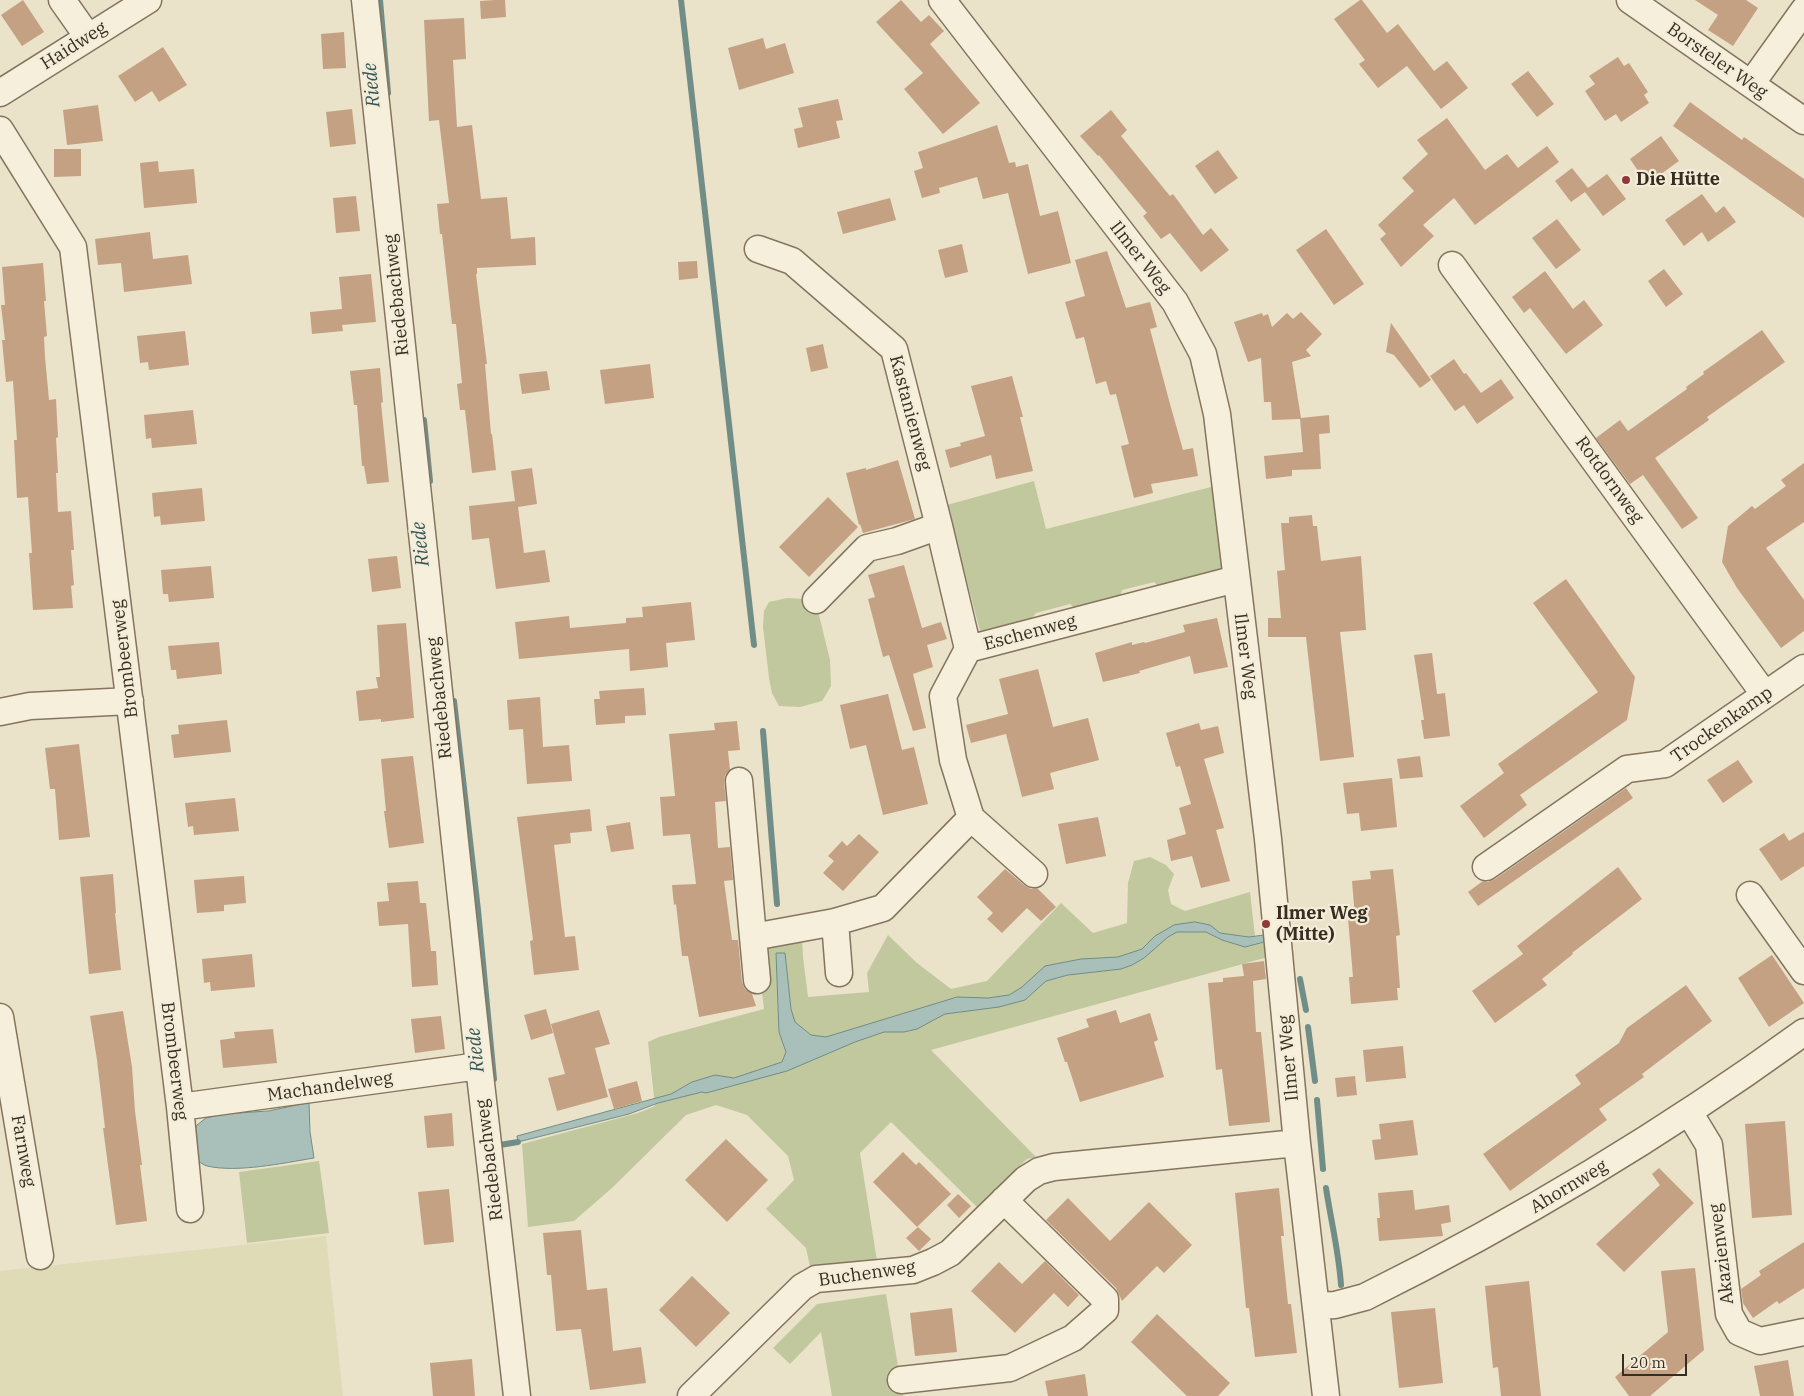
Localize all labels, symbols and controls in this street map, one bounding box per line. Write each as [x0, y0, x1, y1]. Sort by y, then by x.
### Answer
street label: Haidweg [37, 17, 111, 75]
street label: Borsteler Weg [1662, 18, 1772, 104]
water label: Riede [359, 62, 385, 108]
place label: Die Hütte [1636, 169, 1720, 191]
marker: Die Hütte [1620, 174, 1632, 186]
street label: Ilmer Weg [1105, 217, 1175, 299]
street label: Riedebachweg [380, 233, 414, 357]
street label: Kastanienweg [884, 353, 936, 473]
street label: Rotdornweg [1570, 432, 1648, 528]
water label: Riede [407, 521, 435, 567]
street label: Brombeerweg [107, 598, 143, 720]
street label: Eschenweg [981, 610, 1079, 656]
street label: Ilmer Weg [1229, 612, 1261, 700]
street label: Riedebachweg [423, 636, 457, 760]
street label: Trockenkamp [1667, 682, 1777, 768]
place label: Ilmer Weg (Mitte) [1276, 903, 1368, 946]
marker: Ilmer Weg (Mitte) [1260, 918, 1272, 930]
street label: Brombeerweg [156, 1000, 192, 1122]
street label: Ilmer Weg [1274, 1014, 1304, 1102]
water label: Riede [462, 1027, 490, 1073]
street label: Machandelweg [266, 1067, 394, 1107]
street label: Riedebachweg [472, 1098, 508, 1222]
street label: Farnweg [6, 1113, 40, 1189]
street label: Ahornweg [1527, 1156, 1611, 1218]
street label: Akazienweg [1705, 1202, 1739, 1306]
street label: Buchenweg [817, 1256, 917, 1292]
scale bar [1624, 1344, 1689, 1376]
text: 20 m [1630, 1353, 1666, 1372]

